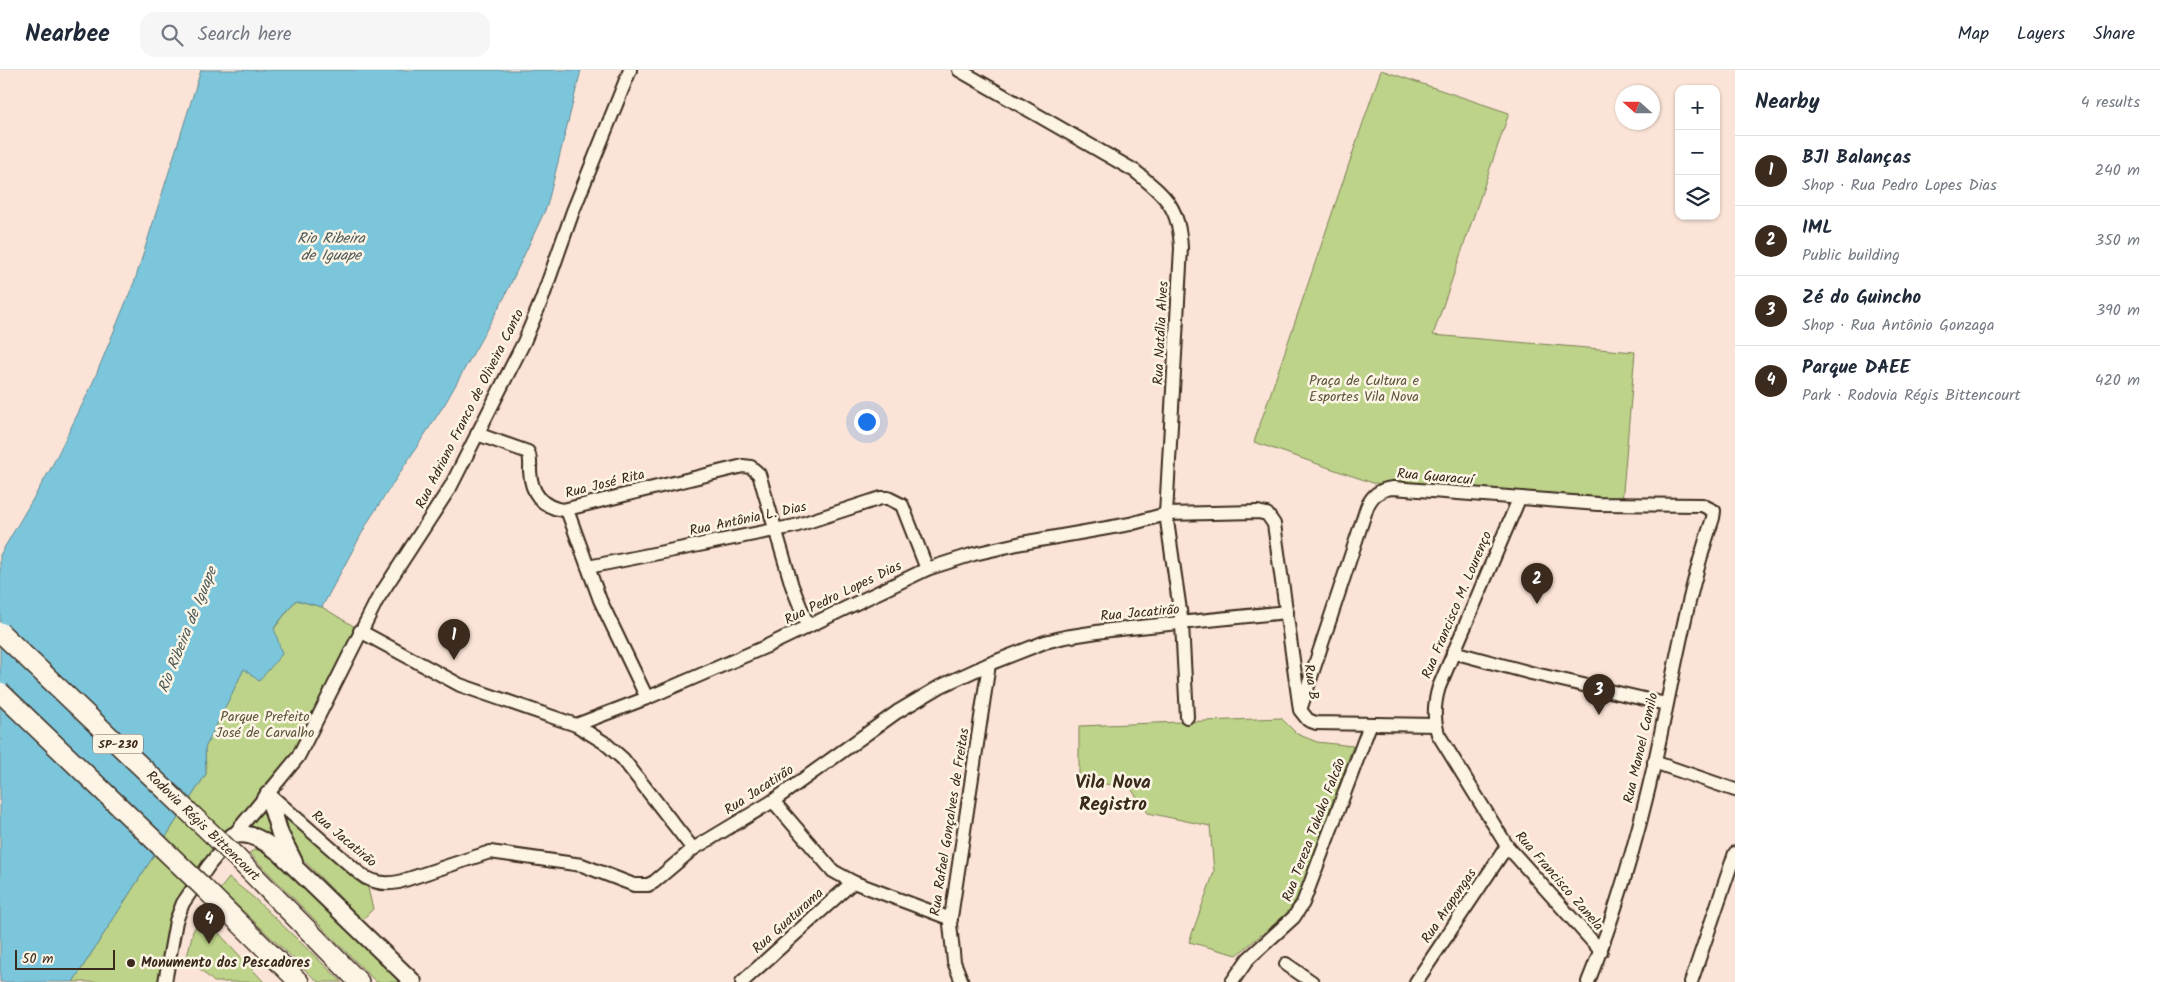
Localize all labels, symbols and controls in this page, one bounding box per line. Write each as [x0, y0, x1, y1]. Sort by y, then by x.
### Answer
search box [140, 12, 490, 57]
text: Nearbee [25, 15, 110, 54]
text: Search here [198, 20, 292, 50]
text: Map [1958, 20, 1989, 49]
text: Layers [2017, 20, 2065, 49]
text: Share [2093, 20, 2135, 49]
icon: search [158, 21, 186, 49]
north arrow [1615, 85, 1660, 130]
map controls [1675, 85, 1720, 220]
button: + [1675, 85, 1720, 130]
text: Nearby [1755, 86, 1820, 119]
text: 4 results [2081, 90, 2140, 115]
button: − [1675, 130, 1720, 175]
text: BJI Balanças [1802, 143, 1911, 173]
text: 1 [1769, 158, 1773, 183]
text: 240 m [2095, 158, 2140, 183]
text: Shop · Rua Pedro Lopes Dias [1802, 173, 1997, 198]
button: layers [1675, 175, 1720, 220]
text: IML [1802, 213, 1833, 243]
water label: Rio Ribeira de Iguape [297, 227, 366, 268]
text: 2 [1766, 228, 1776, 253]
text: 350 m [2095, 228, 2140, 253]
text: Public building [1802, 243, 1900, 268]
street label: Rua Natália Alves [1147, 280, 1175, 386]
text: Zé do Guincho [1802, 283, 1921, 313]
text: 3 [1767, 298, 1775, 323]
text: 390 m [2096, 298, 2140, 323]
street label: Rua Adriano Franco de Oliveira Canto [410, 305, 530, 513]
text: Shop · Rua Antônio Gonzaga [1802, 313, 1994, 338]
text: Parque DAEE [1802, 353, 1910, 383]
text: 4 [1767, 368, 1775, 393]
text: 420 m [2095, 368, 2140, 393]
park label: Praça de Cultura e Esportes Vila Nova [1309, 370, 1420, 408]
text: Park · Rodovia Régis Bittencourt [1802, 383, 2021, 408]
your location [854, 409, 880, 435]
street label: Rua Guaracuí [1396, 463, 1477, 492]
street label: Rua José Rita [563, 464, 647, 504]
street label: Rua Antônia L. Dias [687, 496, 809, 542]
street label: Rua Francisco M. Lourenço [1416, 528, 1498, 682]
street label: Rua Pedro Lopes Dias [781, 555, 905, 631]
water label: Rio Ribeira de Iguape [152, 562, 225, 697]
pin: 2 [1521, 563, 1553, 604]
street label: Rua Jacatirão [1100, 599, 1180, 627]
pin: 1 [438, 619, 470, 660]
street label: Rua B [1297, 662, 1325, 702]
pin: 3 [1583, 674, 1615, 715]
street label: Rua Manoel Camilo [1618, 690, 1664, 806]
park label: Parque Prefeito José de Carvalho [216, 706, 314, 744]
street label: Rua Rafael Gonçalves de Freitas [924, 726, 976, 917]
road number: SP-230 [93, 734, 143, 754]
street label: Rua Tereza Takako Falcão [1276, 755, 1352, 905]
street label: Rua Jacatirão [720, 759, 798, 821]
street label: Rodovia Régis Bittencourt [141, 766, 265, 887]
district label: Vila Nova Registro [1075, 768, 1151, 820]
street label: Rua Jacatirão [307, 805, 381, 873]
street label: Rua Francisco Zanela [1509, 826, 1609, 936]
street label: Rua Arapongas [1416, 864, 1482, 948]
street label: Rua Guaturama [747, 883, 829, 959]
pin: 4 [193, 903, 225, 944]
scale bar [15, 947, 115, 970]
text: 50 m [22, 948, 53, 970]
place label: Monumento dos Pescadores [141, 952, 310, 974]
marker: Monumento dos Pescadores [125, 957, 137, 969]

